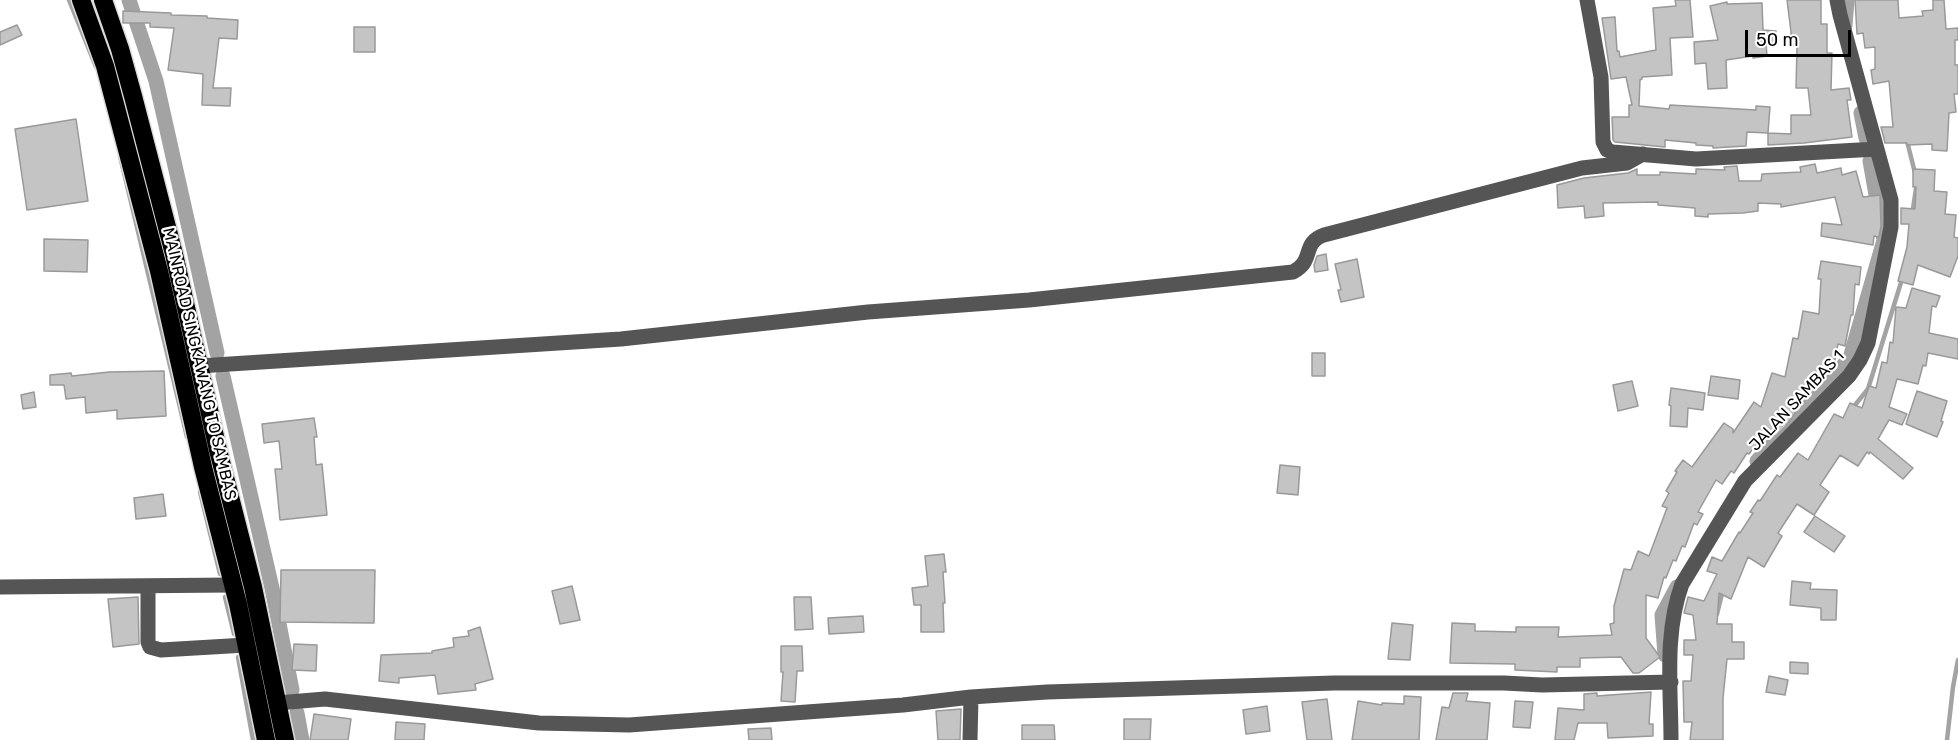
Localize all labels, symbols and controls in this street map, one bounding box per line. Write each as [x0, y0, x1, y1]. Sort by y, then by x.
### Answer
scale bar [1748, 18, 1854, 56]
text: 50 m [1756, 29, 1799, 51]
street label: MAINROAD SINGKAWANG TO SAMBAS [158, 226, 240, 502]
street label: JALAN SAMBAS 1 [1745, 347, 1849, 455]

